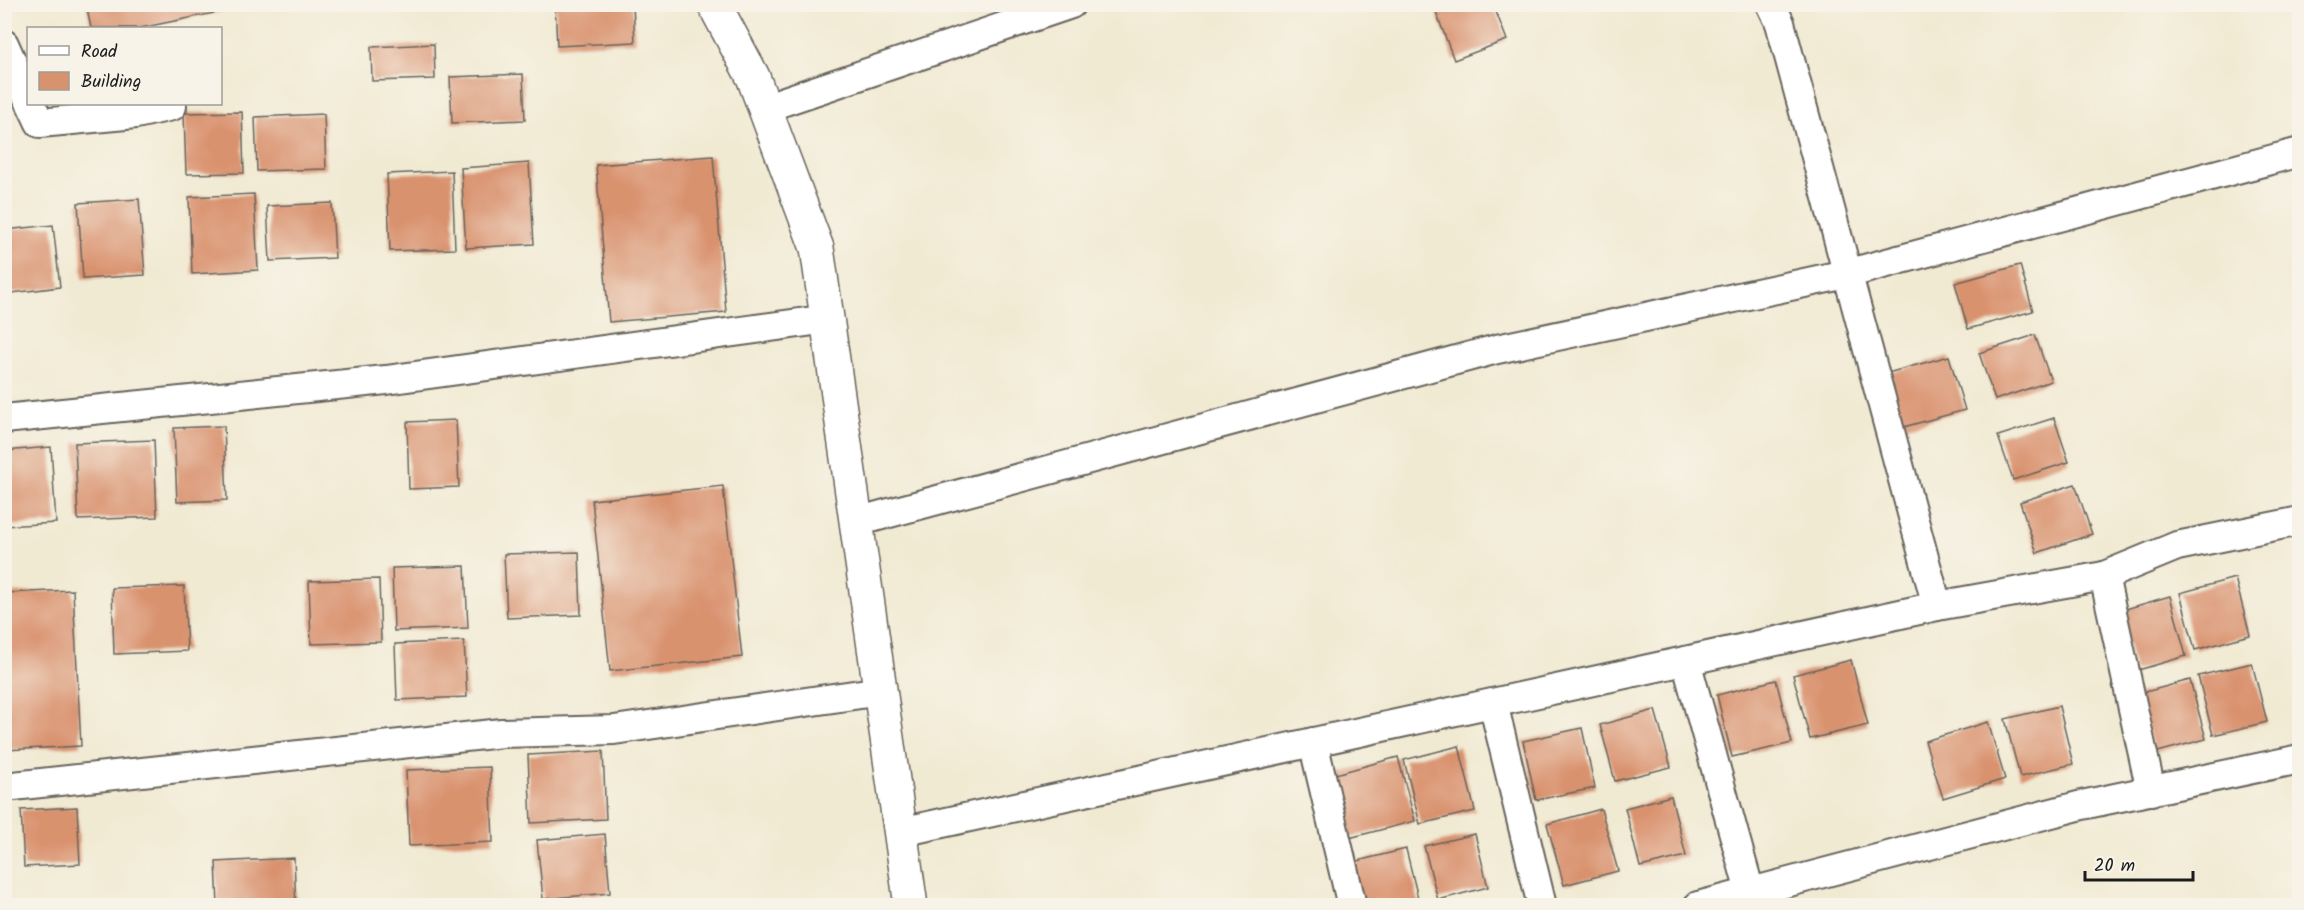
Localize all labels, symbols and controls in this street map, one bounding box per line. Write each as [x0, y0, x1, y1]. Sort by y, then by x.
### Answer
legend [27, 27, 222, 105]
text: Road [81, 38, 118, 67]
text: Building [81, 68, 141, 97]
scale bar [2085, 844, 2193, 882]
text: 20 m [2094, 852, 2135, 881]

